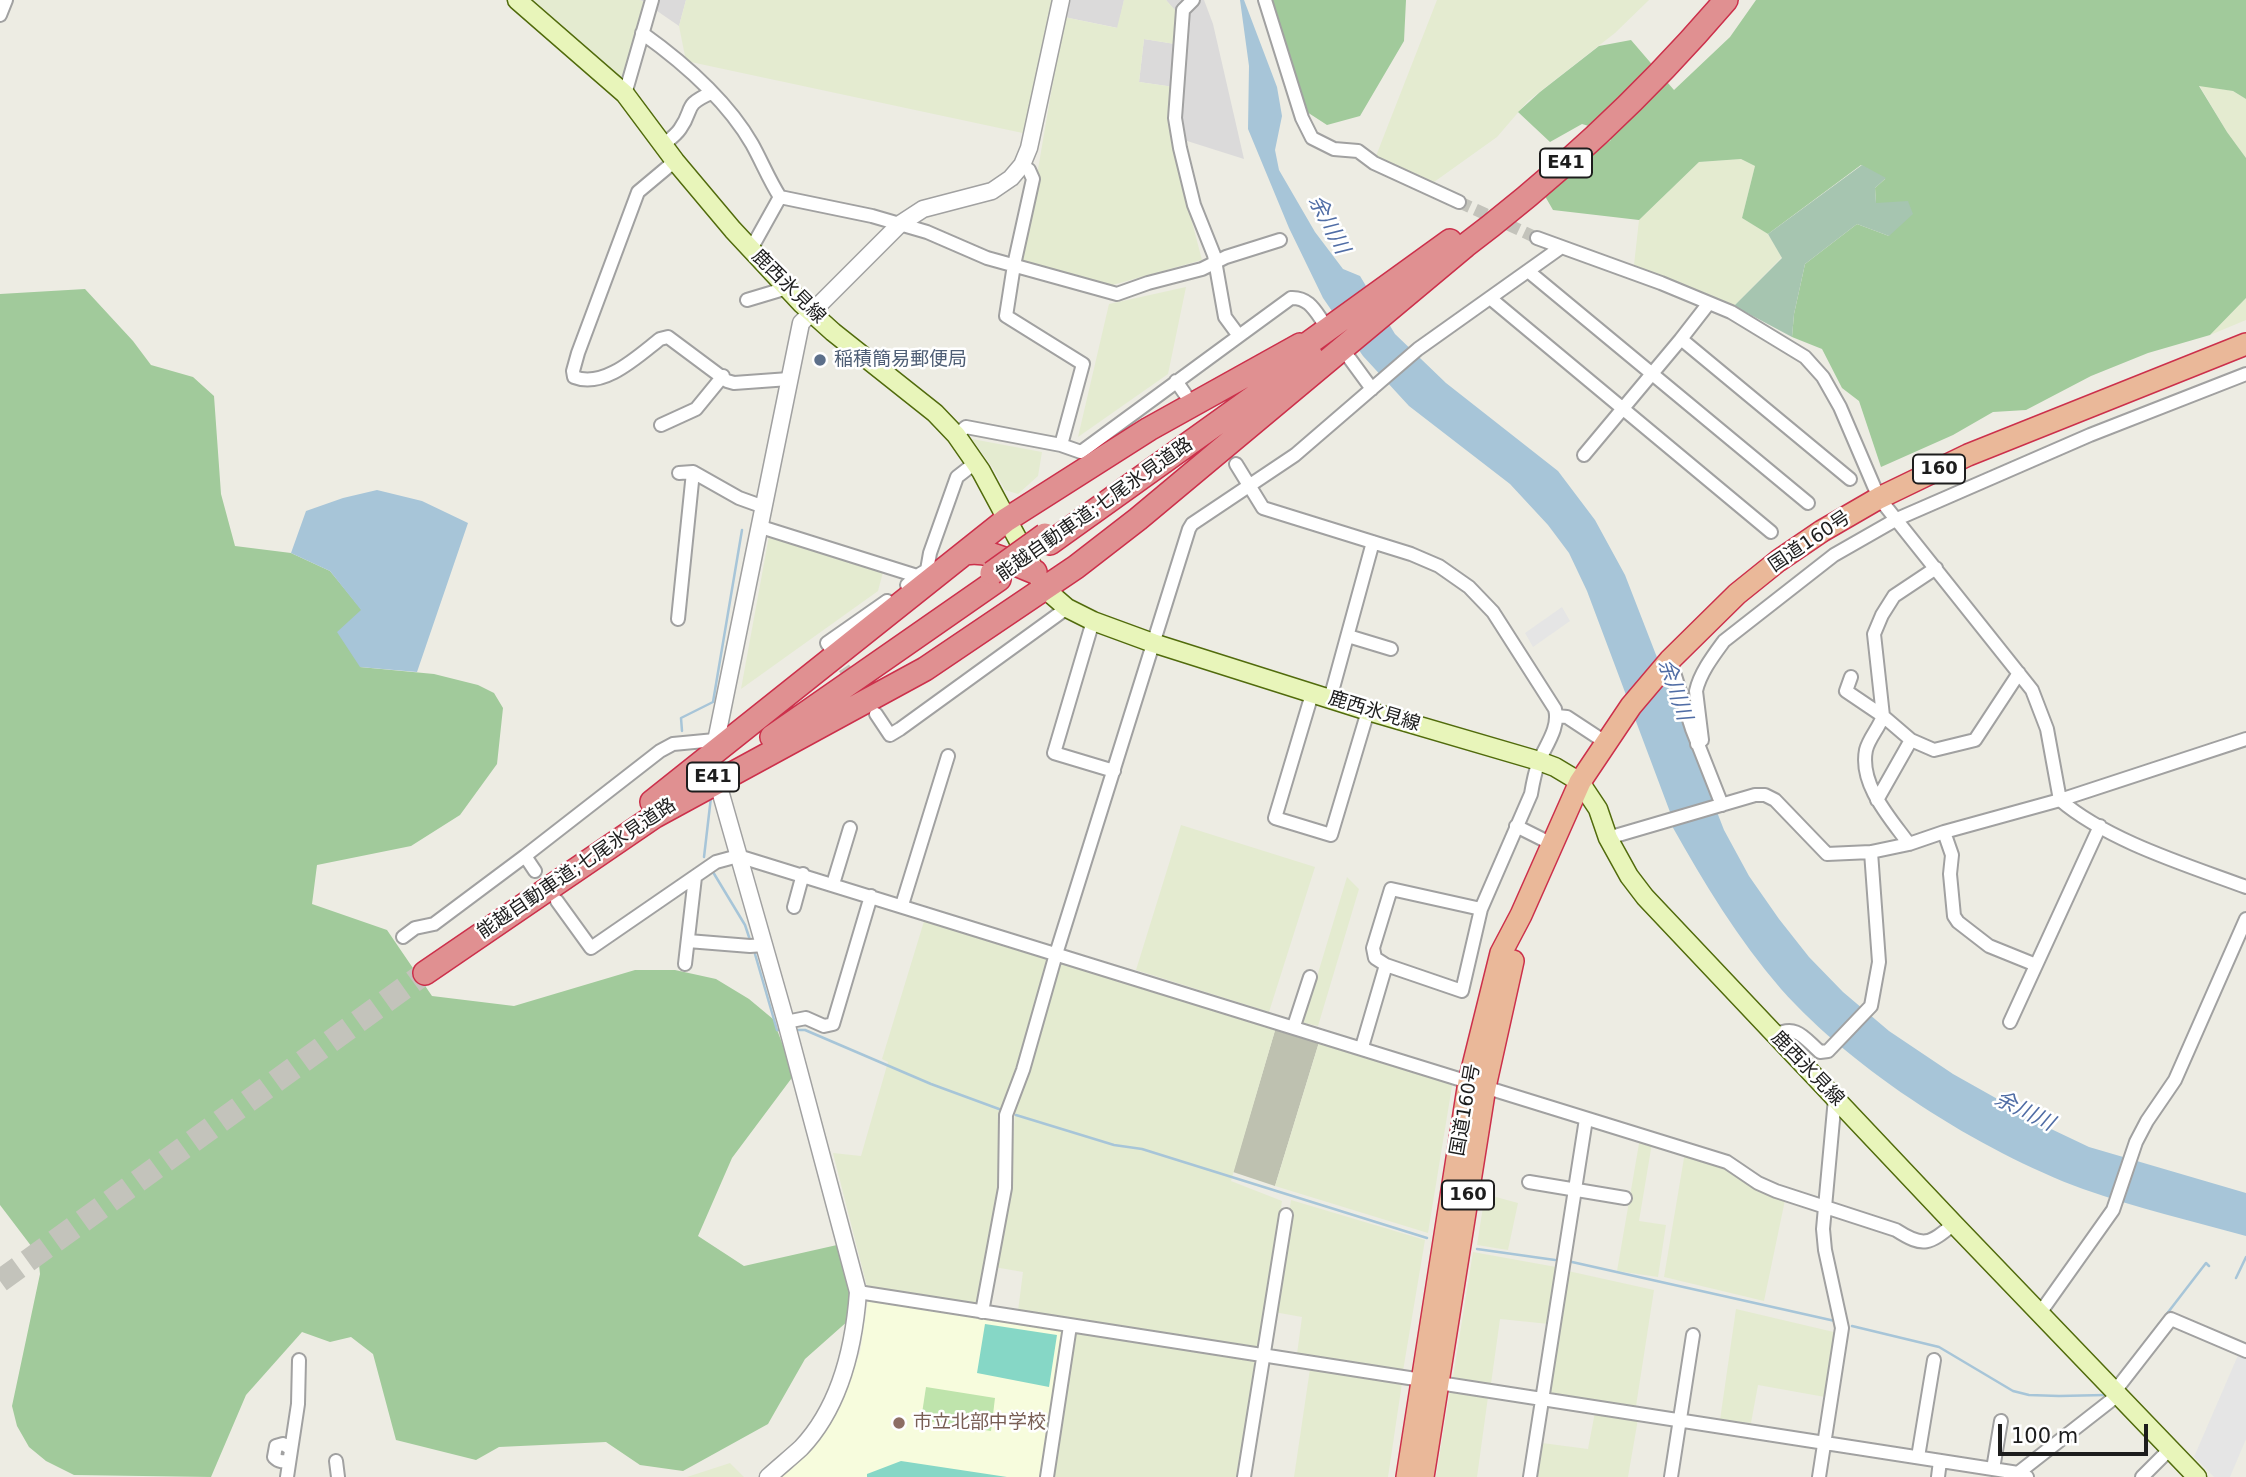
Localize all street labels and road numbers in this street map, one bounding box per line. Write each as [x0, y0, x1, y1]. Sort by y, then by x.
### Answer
road number: E41 [1540, 148, 1592, 178]
street label: 鹿西氷見線 [746, 245, 830, 329]
street label: 能越自動車道;七尾氷見道路 [992, 433, 1198, 587]
road number: 160 [1913, 454, 1965, 484]
street label: 国道160号 [1765, 506, 1855, 578]
street label: 鹿西氷見線 [1325, 687, 1423, 737]
road number: E41 [687, 762, 739, 792]
street label: 能越自動車道;七尾氷見道路 [473, 794, 681, 944]
street label: 鹿西氷見線 [1766, 1027, 1848, 1111]
street label: 国道160号 [1447, 1062, 1485, 1158]
road number: 160 [1442, 1180, 1494, 1210]

